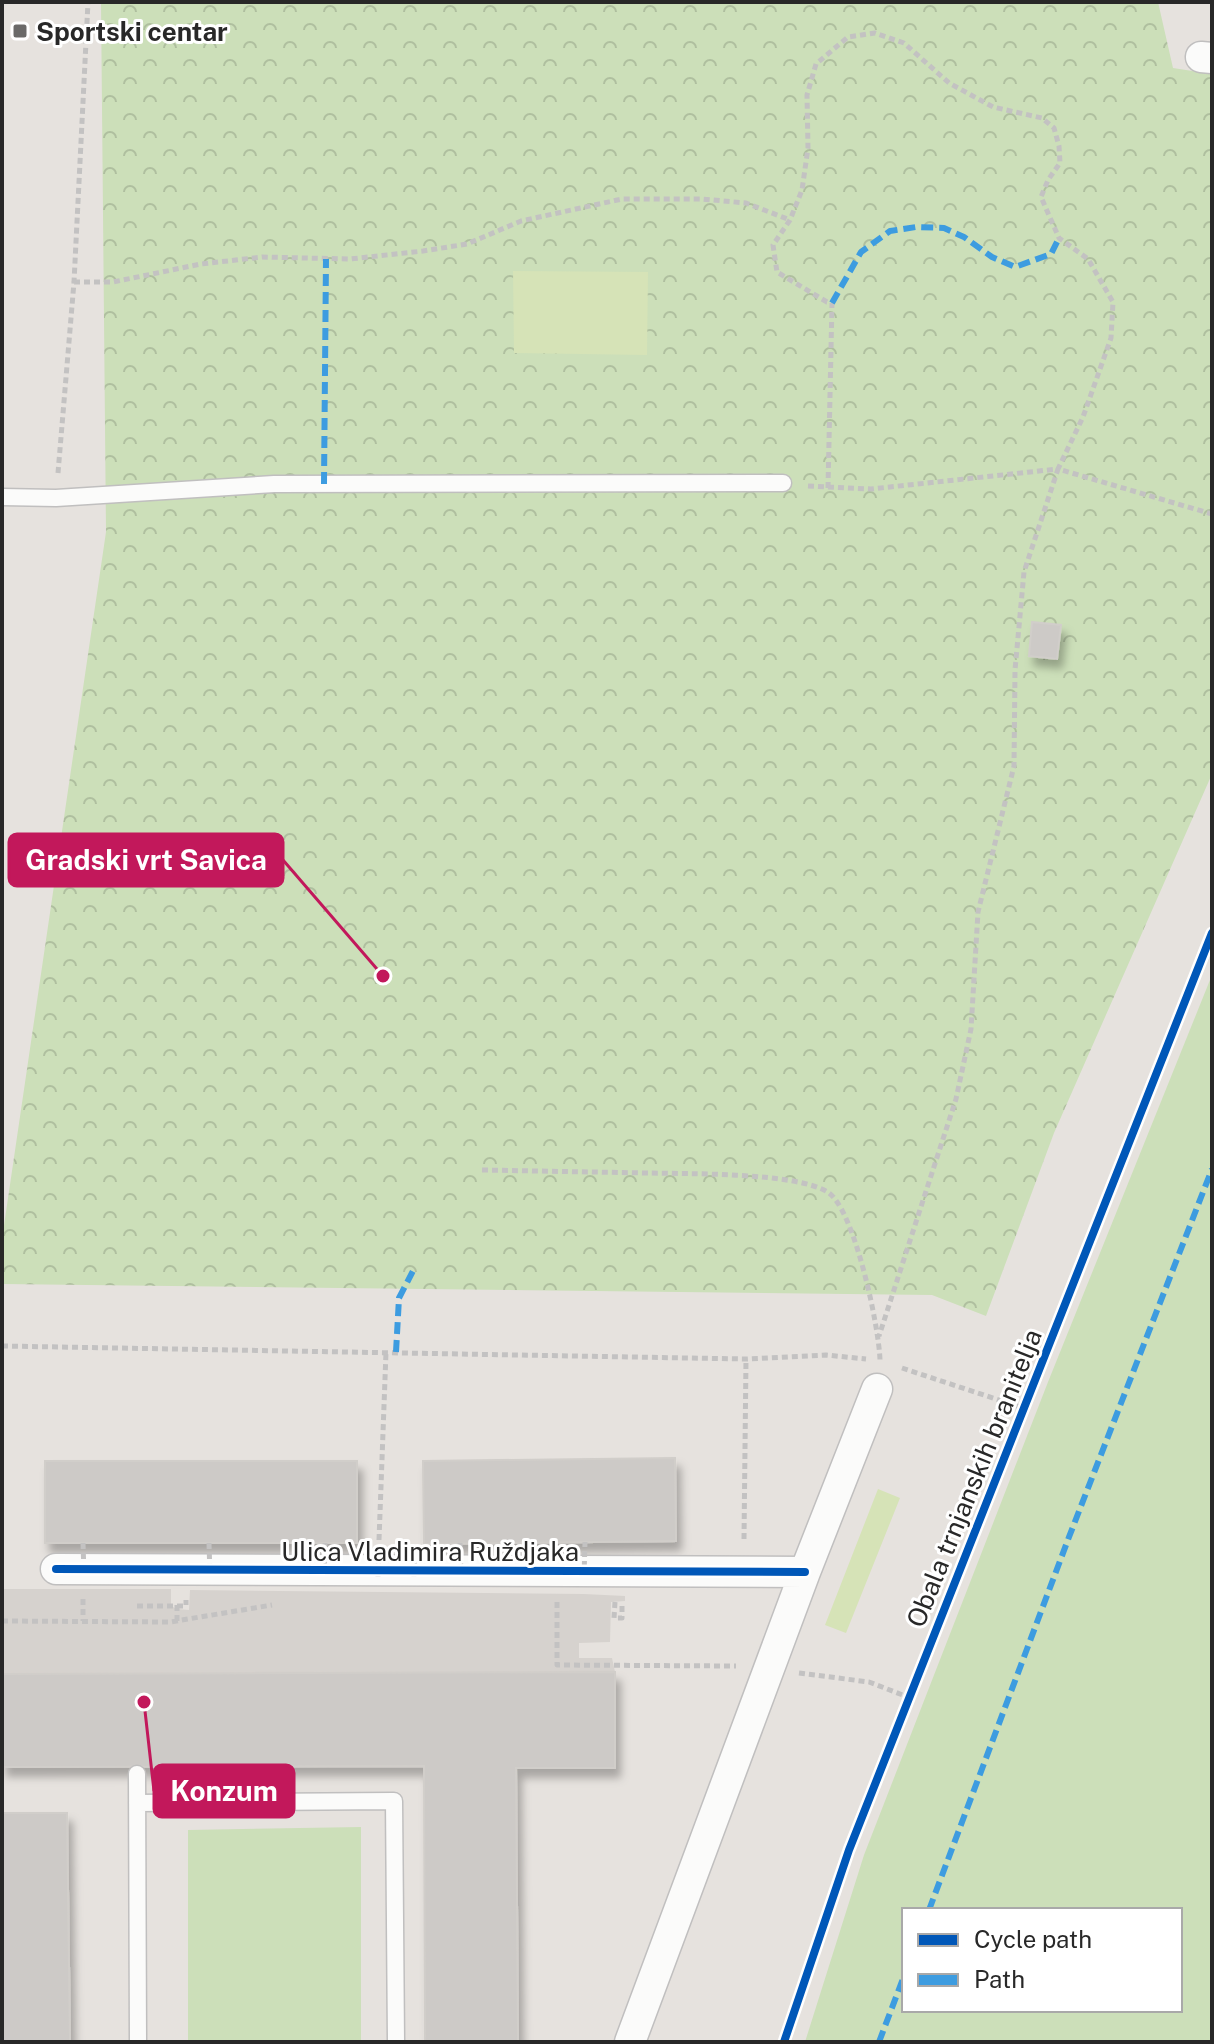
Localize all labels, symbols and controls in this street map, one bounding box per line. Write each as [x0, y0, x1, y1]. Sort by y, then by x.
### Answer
place label: Sportski centar [36, 16, 228, 47]
marker: Sportski centar [11, 22, 29, 40]
callout: Gradski vrt Savica [9, 834, 283, 886]
text: Gradski vrt Savica [25, 843, 267, 876]
street label: Obala trnjanskih branitelja [900, 1324, 1048, 1632]
street label: Ulica Vladimira Ruždjaka [281, 1536, 579, 1567]
callout: Konzum [154, 1765, 294, 1817]
text: Konzum [170, 1774, 278, 1807]
legend [902, 1908, 1182, 2012]
text: Cycle path [974, 1925, 1092, 1953]
text: Path [974, 1965, 1025, 1993]

